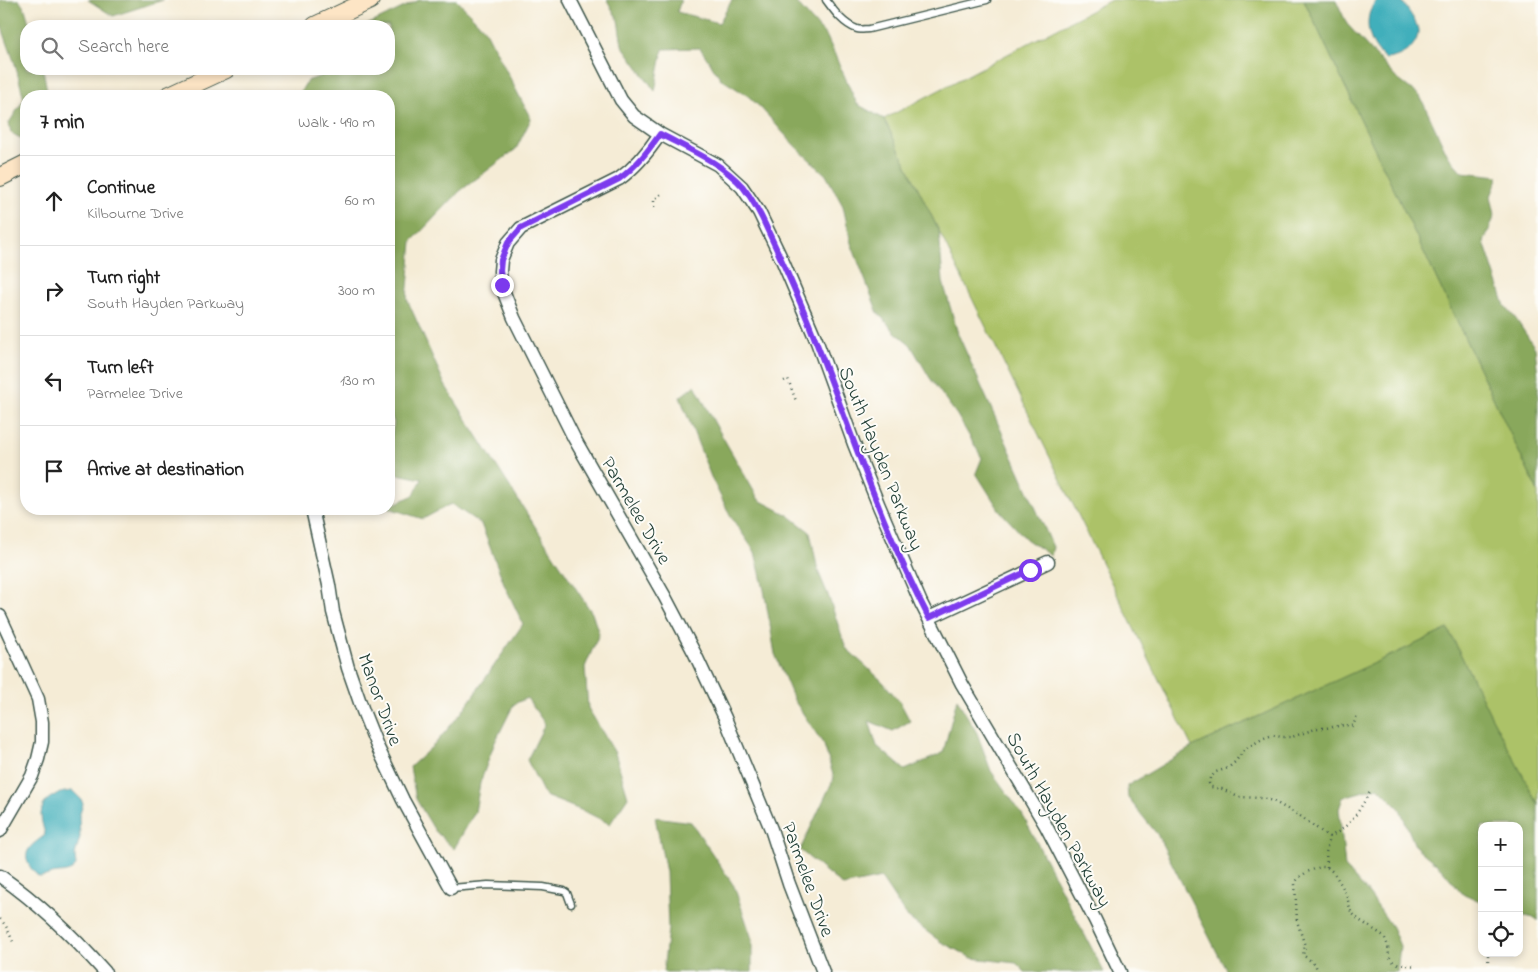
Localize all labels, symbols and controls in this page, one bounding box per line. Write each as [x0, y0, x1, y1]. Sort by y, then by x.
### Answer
search box [20, 20, 395, 75]
icon: search [38, 34, 66, 62]
text: Search here [78, 34, 169, 61]
text: 7 min [40, 108, 84, 138]
text: Walk · 490 m [298, 111, 375, 135]
text: Continue [87, 175, 155, 202]
icon: ahead [40, 187, 68, 215]
text: 60 m [345, 189, 375, 213]
text: Kilbourne Drive [87, 202, 184, 226]
text: Turn right [87, 265, 160, 292]
route end [491, 274, 514, 297]
icon: right [40, 277, 68, 305]
text: 300 m [338, 279, 375, 303]
text: South Hayden Parkway [87, 292, 244, 316]
text: Turn left [87, 355, 154, 382]
street label: South Hayden Parkway [829, 363, 930, 555]
icon: left [40, 367, 68, 395]
text: 130 m [340, 369, 375, 393]
text: Parmelee Drive [87, 382, 183, 406]
street label: Parmelee Drive [592, 452, 677, 570]
icon: arrive [40, 457, 68, 485]
text: Arrive at destination [87, 457, 244, 484]
route start [1019, 559, 1042, 582]
street label: Manor Drive [349, 650, 409, 750]
street label: South Hayden Parkway [998, 727, 1118, 913]
street label: Parmelee Drive [773, 819, 841, 941]
map controls [1478, 822, 1523, 957]
button: + [1478, 822, 1523, 867]
button: − [1478, 867, 1523, 912]
button: locate [1478, 912, 1523, 957]

